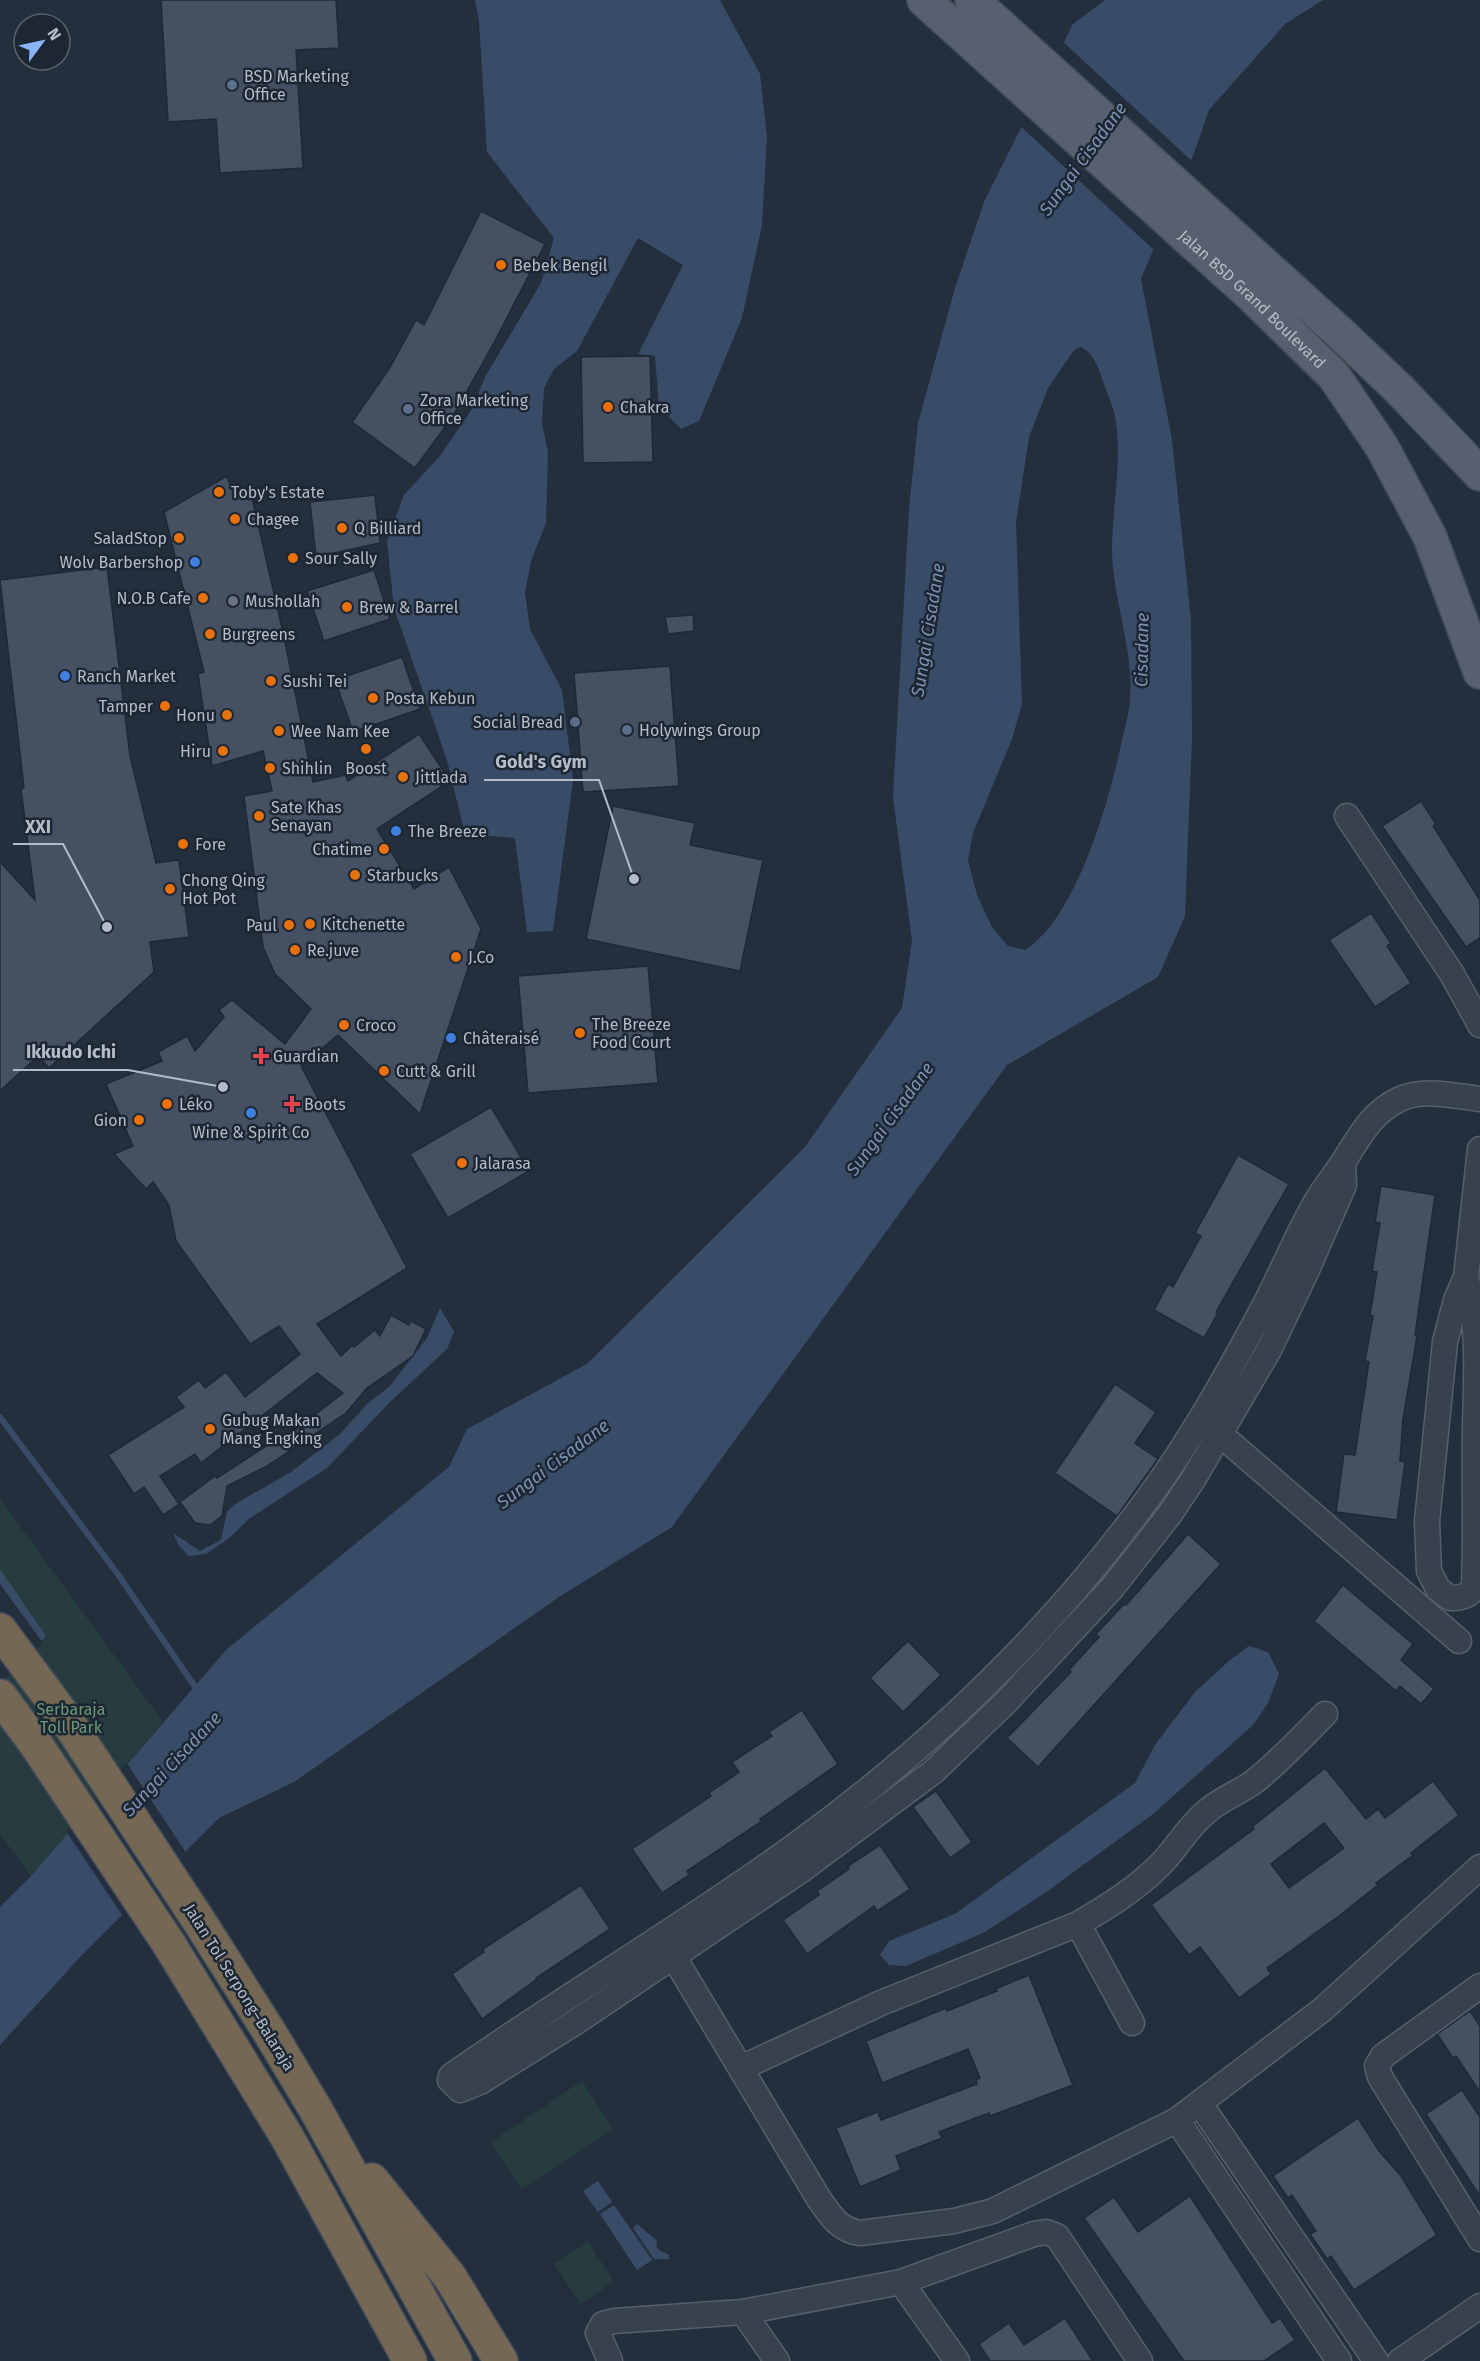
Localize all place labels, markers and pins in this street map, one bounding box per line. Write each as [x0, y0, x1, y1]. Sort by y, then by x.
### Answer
place label: BSD Marketing Office [244, 67, 349, 104]
marker: BSD Marketing Office [225, 78, 239, 92]
place label: Bebek Bengil [513, 256, 608, 275]
marker: Bebek Bengil [494, 258, 508, 272]
place label: Zora Marketing Office [420, 391, 529, 428]
place label: Chakra [620, 398, 669, 417]
marker: Chakra [601, 400, 615, 414]
marker: Zora Marketing Office [401, 402, 415, 416]
place label: Toby's Estate [231, 483, 325, 502]
marker: Toby's Estate [212, 485, 226, 499]
place label: Chagee [247, 510, 299, 529]
marker: Chagee [228, 512, 242, 526]
place label: Q Billiard [354, 519, 421, 538]
marker: Q Billiard [335, 521, 349, 535]
place label: SaladStop [94, 529, 167, 548]
marker: SaladStop [172, 531, 186, 545]
place label: Sour Sally [305, 549, 377, 568]
marker: Sour Sally [286, 551, 300, 565]
place label: Wolv Barbershop [59, 553, 183, 572]
marker: Wolv Barbershop [188, 555, 202, 569]
place label: N.O.B Cafe [117, 589, 191, 608]
marker: N.O.B Cafe [196, 591, 210, 605]
place label: Mushollah [245, 592, 320, 611]
marker: Mushollah [226, 594, 240, 608]
place label: Brew & Barrel [359, 598, 459, 617]
marker: Brew & Barrel [340, 600, 354, 614]
place label: Burgreens [222, 625, 295, 644]
marker: Burgreens [203, 627, 217, 641]
place label: Ranch Market [77, 667, 176, 686]
marker: Ranch Market [58, 669, 72, 683]
place label: Sushi Tei [283, 672, 347, 691]
marker: Sushi Tei [264, 674, 278, 688]
place label: Posta Kebun [385, 689, 475, 708]
marker: Posta Kebun [366, 691, 380, 705]
place label: Tamper [99, 697, 154, 716]
marker: Tamper [158, 699, 172, 713]
place label: Honu [176, 706, 215, 725]
marker: Honu [220, 708, 234, 722]
place label: Social Bread [473, 713, 563, 732]
marker: Social Bread [568, 715, 582, 729]
place label: Holywings Group [639, 721, 761, 740]
place label: Wee Nam Kee [291, 722, 390, 741]
marker: Holywings Group [620, 723, 634, 737]
marker: Wee Nam Kee [272, 724, 286, 738]
place label: Hiru [180, 742, 211, 761]
marker: Boost [359, 742, 373, 756]
marker: Hiru [216, 744, 230, 758]
callout: Gold's Gym [484, 744, 599, 780]
place label: Shihlin [282, 759, 333, 778]
place label: Boost [345, 759, 387, 778]
marker: Shihlin [263, 761, 277, 775]
place label: Jittlada [415, 768, 467, 787]
marker: Jittlada [396, 770, 410, 784]
place label: Sate Khas Senayan [271, 798, 342, 835]
callout: XXI [13, 808, 63, 844]
marker: Sate Khas Senayan [252, 809, 266, 823]
place label: The Breeze [408, 822, 487, 841]
marker: The Breeze [389, 824, 403, 838]
place label: Fore [195, 835, 226, 854]
marker: Fore [176, 837, 190, 851]
place label: Chatime [312, 840, 372, 859]
marker: Chatime [377, 842, 391, 856]
place label: Starbucks [367, 866, 438, 885]
marker: Starbucks [348, 868, 362, 882]
place label: Chong Qing Hot Pot [182, 871, 265, 908]
marker: Chong Qing Hot Pot [163, 882, 177, 896]
place label: Kitchenette [322, 915, 405, 934]
place label: Paul [246, 916, 277, 935]
marker: Kitchenette [303, 917, 317, 931]
marker: Paul [282, 918, 296, 932]
place label: Re.juve [307, 941, 359, 960]
marker: Re.juve [288, 943, 302, 957]
place label: J.Co [468, 948, 494, 967]
marker: J.Co [449, 950, 463, 964]
place label: The Breeze Food Court [592, 1015, 671, 1052]
place label: Croco [356, 1016, 396, 1035]
marker: Croco [337, 1018, 351, 1032]
marker: The Breeze Food Court [573, 1026, 587, 1040]
place label: Châteraisé [463, 1029, 539, 1048]
marker: Châteraisé [444, 1031, 458, 1045]
callout: Ikkudo Ichi [13, 1034, 128, 1070]
place label: Guardian [273, 1047, 339, 1066]
marker: Guardian [254, 1049, 268, 1063]
place label: Cutt & Grill [396, 1062, 476, 1081]
marker: Cutt & Grill [377, 1064, 391, 1078]
place label: Léko [179, 1095, 213, 1114]
place label: Boots [304, 1095, 346, 1114]
marker: Léko [160, 1097, 174, 1111]
marker: Boots [285, 1097, 299, 1111]
marker: Wine & Spirit Co [244, 1106, 258, 1120]
place label: Gion [94, 1111, 127, 1130]
marker: Gion [132, 1113, 146, 1127]
place label: Wine & Spirit Co [192, 1123, 310, 1142]
place label: Jalarasa [474, 1154, 531, 1173]
marker: Jalarasa [455, 1156, 469, 1170]
place label: Gubug Makan Mang Engking [222, 1411, 322, 1448]
marker: Gubug Makan Mang Engking [203, 1422, 217, 1436]

